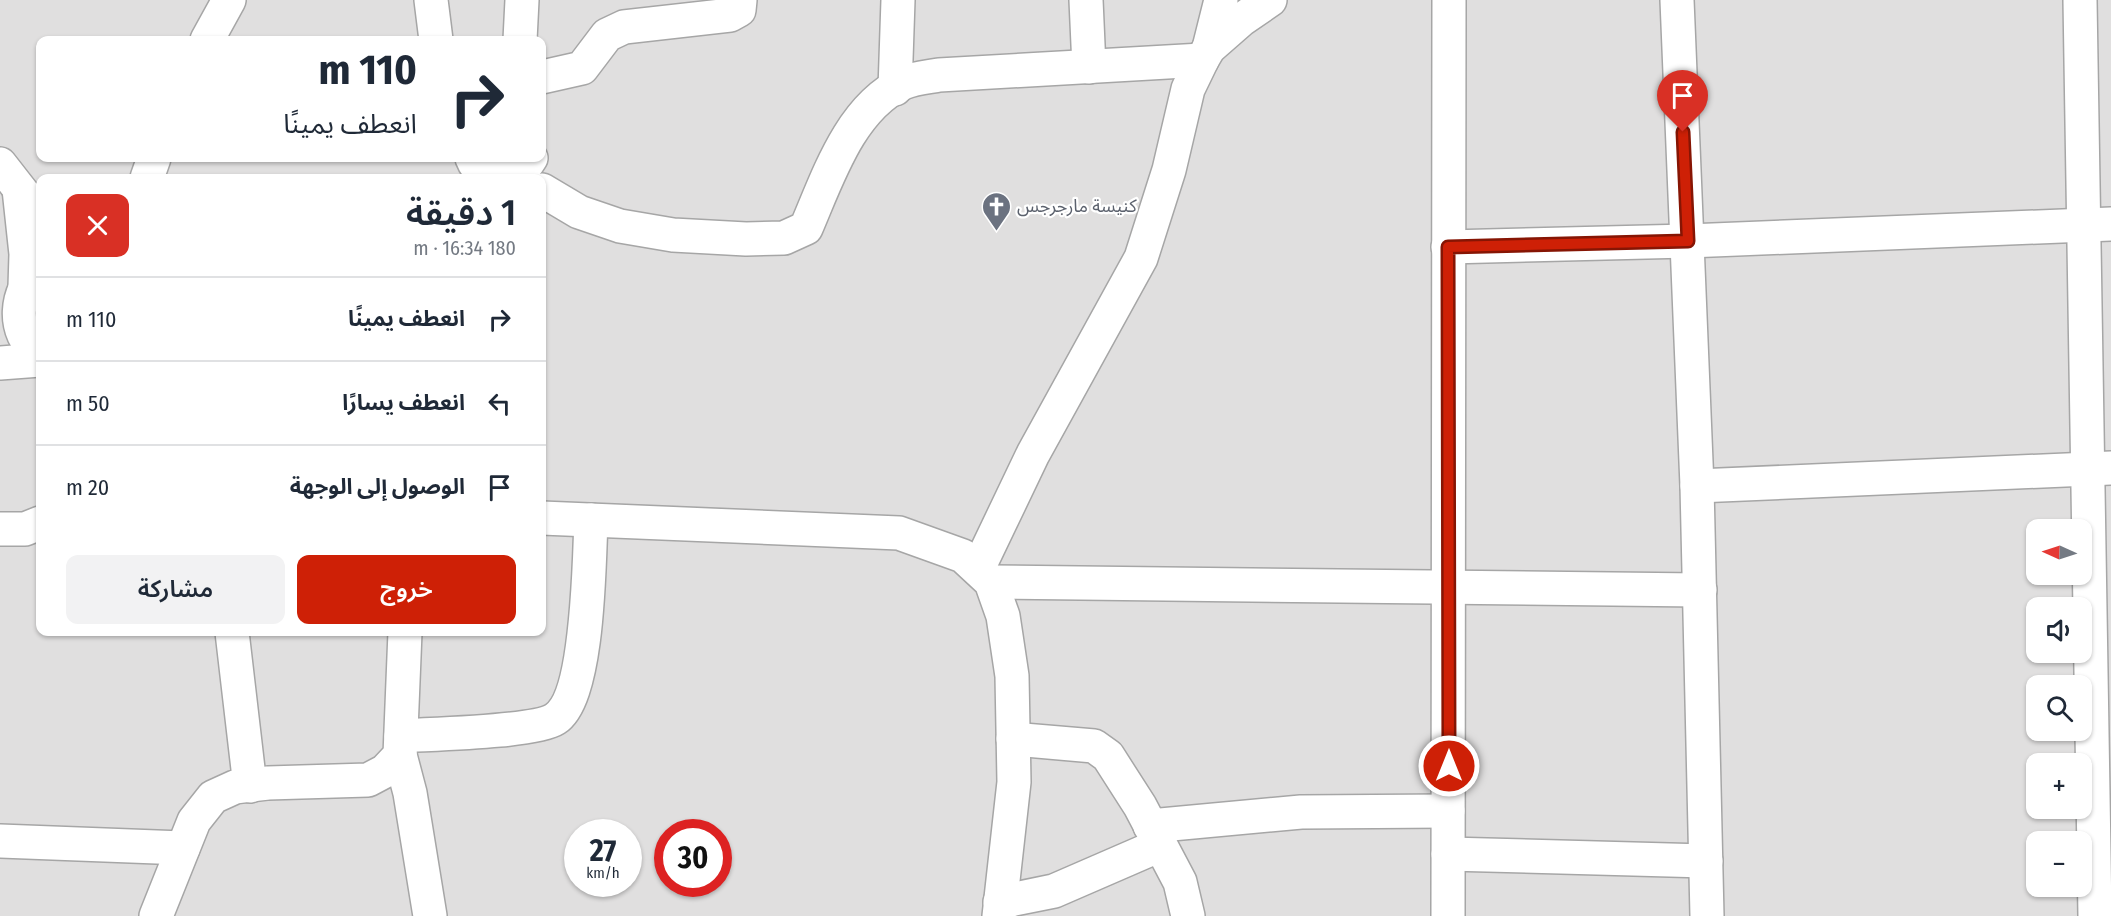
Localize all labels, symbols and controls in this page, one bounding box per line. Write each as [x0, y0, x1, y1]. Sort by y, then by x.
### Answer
text: 110 m [318, 45, 417, 95]
icon: right [438, 60, 516, 138]
pin [1657, 70, 1708, 132]
icon: arrive [1666, 79, 1699, 112]
text: انعطف يمينًا [283, 108, 417, 140]
church icon: كنيسة مارجرجس [980, 190, 1012, 232]
text: 1 دقيقة [406, 191, 516, 235]
button: close [66, 194, 129, 257]
place label: كنيسة مارجرجس [1017, 195, 1137, 217]
text: 180 m · 16:34 [413, 236, 516, 260]
icon: right [483, 303, 516, 336]
text: انعطف يمينًا [348, 305, 465, 332]
text: 110 m [66, 306, 116, 333]
icon: left [483, 387, 516, 420]
text: انعطف يسارًا [342, 389, 465, 416]
text: 50 m [66, 390, 110, 417]
icon: arrive [483, 471, 516, 504]
text: الوصول إلى الوجهة [290, 473, 465, 500]
text: 20 m [66, 474, 109, 501]
north arrow [2026, 519, 2092, 585]
map controls [2026, 519, 2092, 897]
button: مشاركة [66, 555, 285, 624]
button: خروج [297, 555, 516, 624]
button: sound [2026, 597, 2092, 663]
button: search [2026, 675, 2092, 741]
position arrow [1417, 734, 1481, 798]
button: + [2026, 753, 2092, 819]
speed limit sign: 30 [654, 819, 732, 897]
button: − [2026, 831, 2092, 897]
text: 27 [590, 833, 616, 869]
text: km/h [586, 864, 620, 882]

